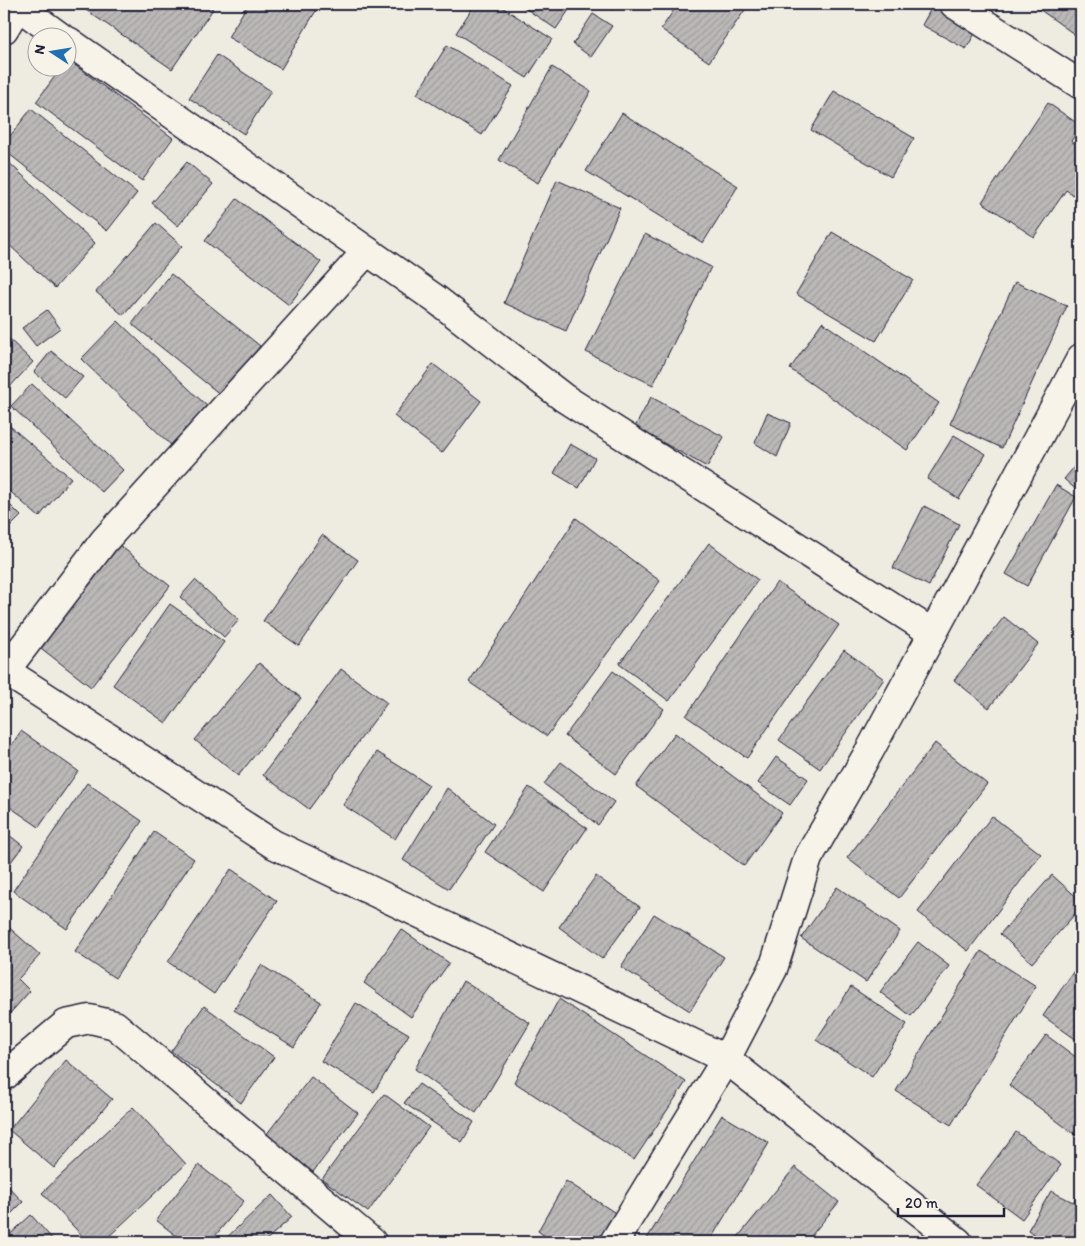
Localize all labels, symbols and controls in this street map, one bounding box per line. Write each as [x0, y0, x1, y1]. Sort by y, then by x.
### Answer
north arrow [28, 28, 78, 78]
text: N [30, 43, 49, 56]
scale bar [898, 1186, 1004, 1218]
text: 20 m [905, 1194, 939, 1212]

